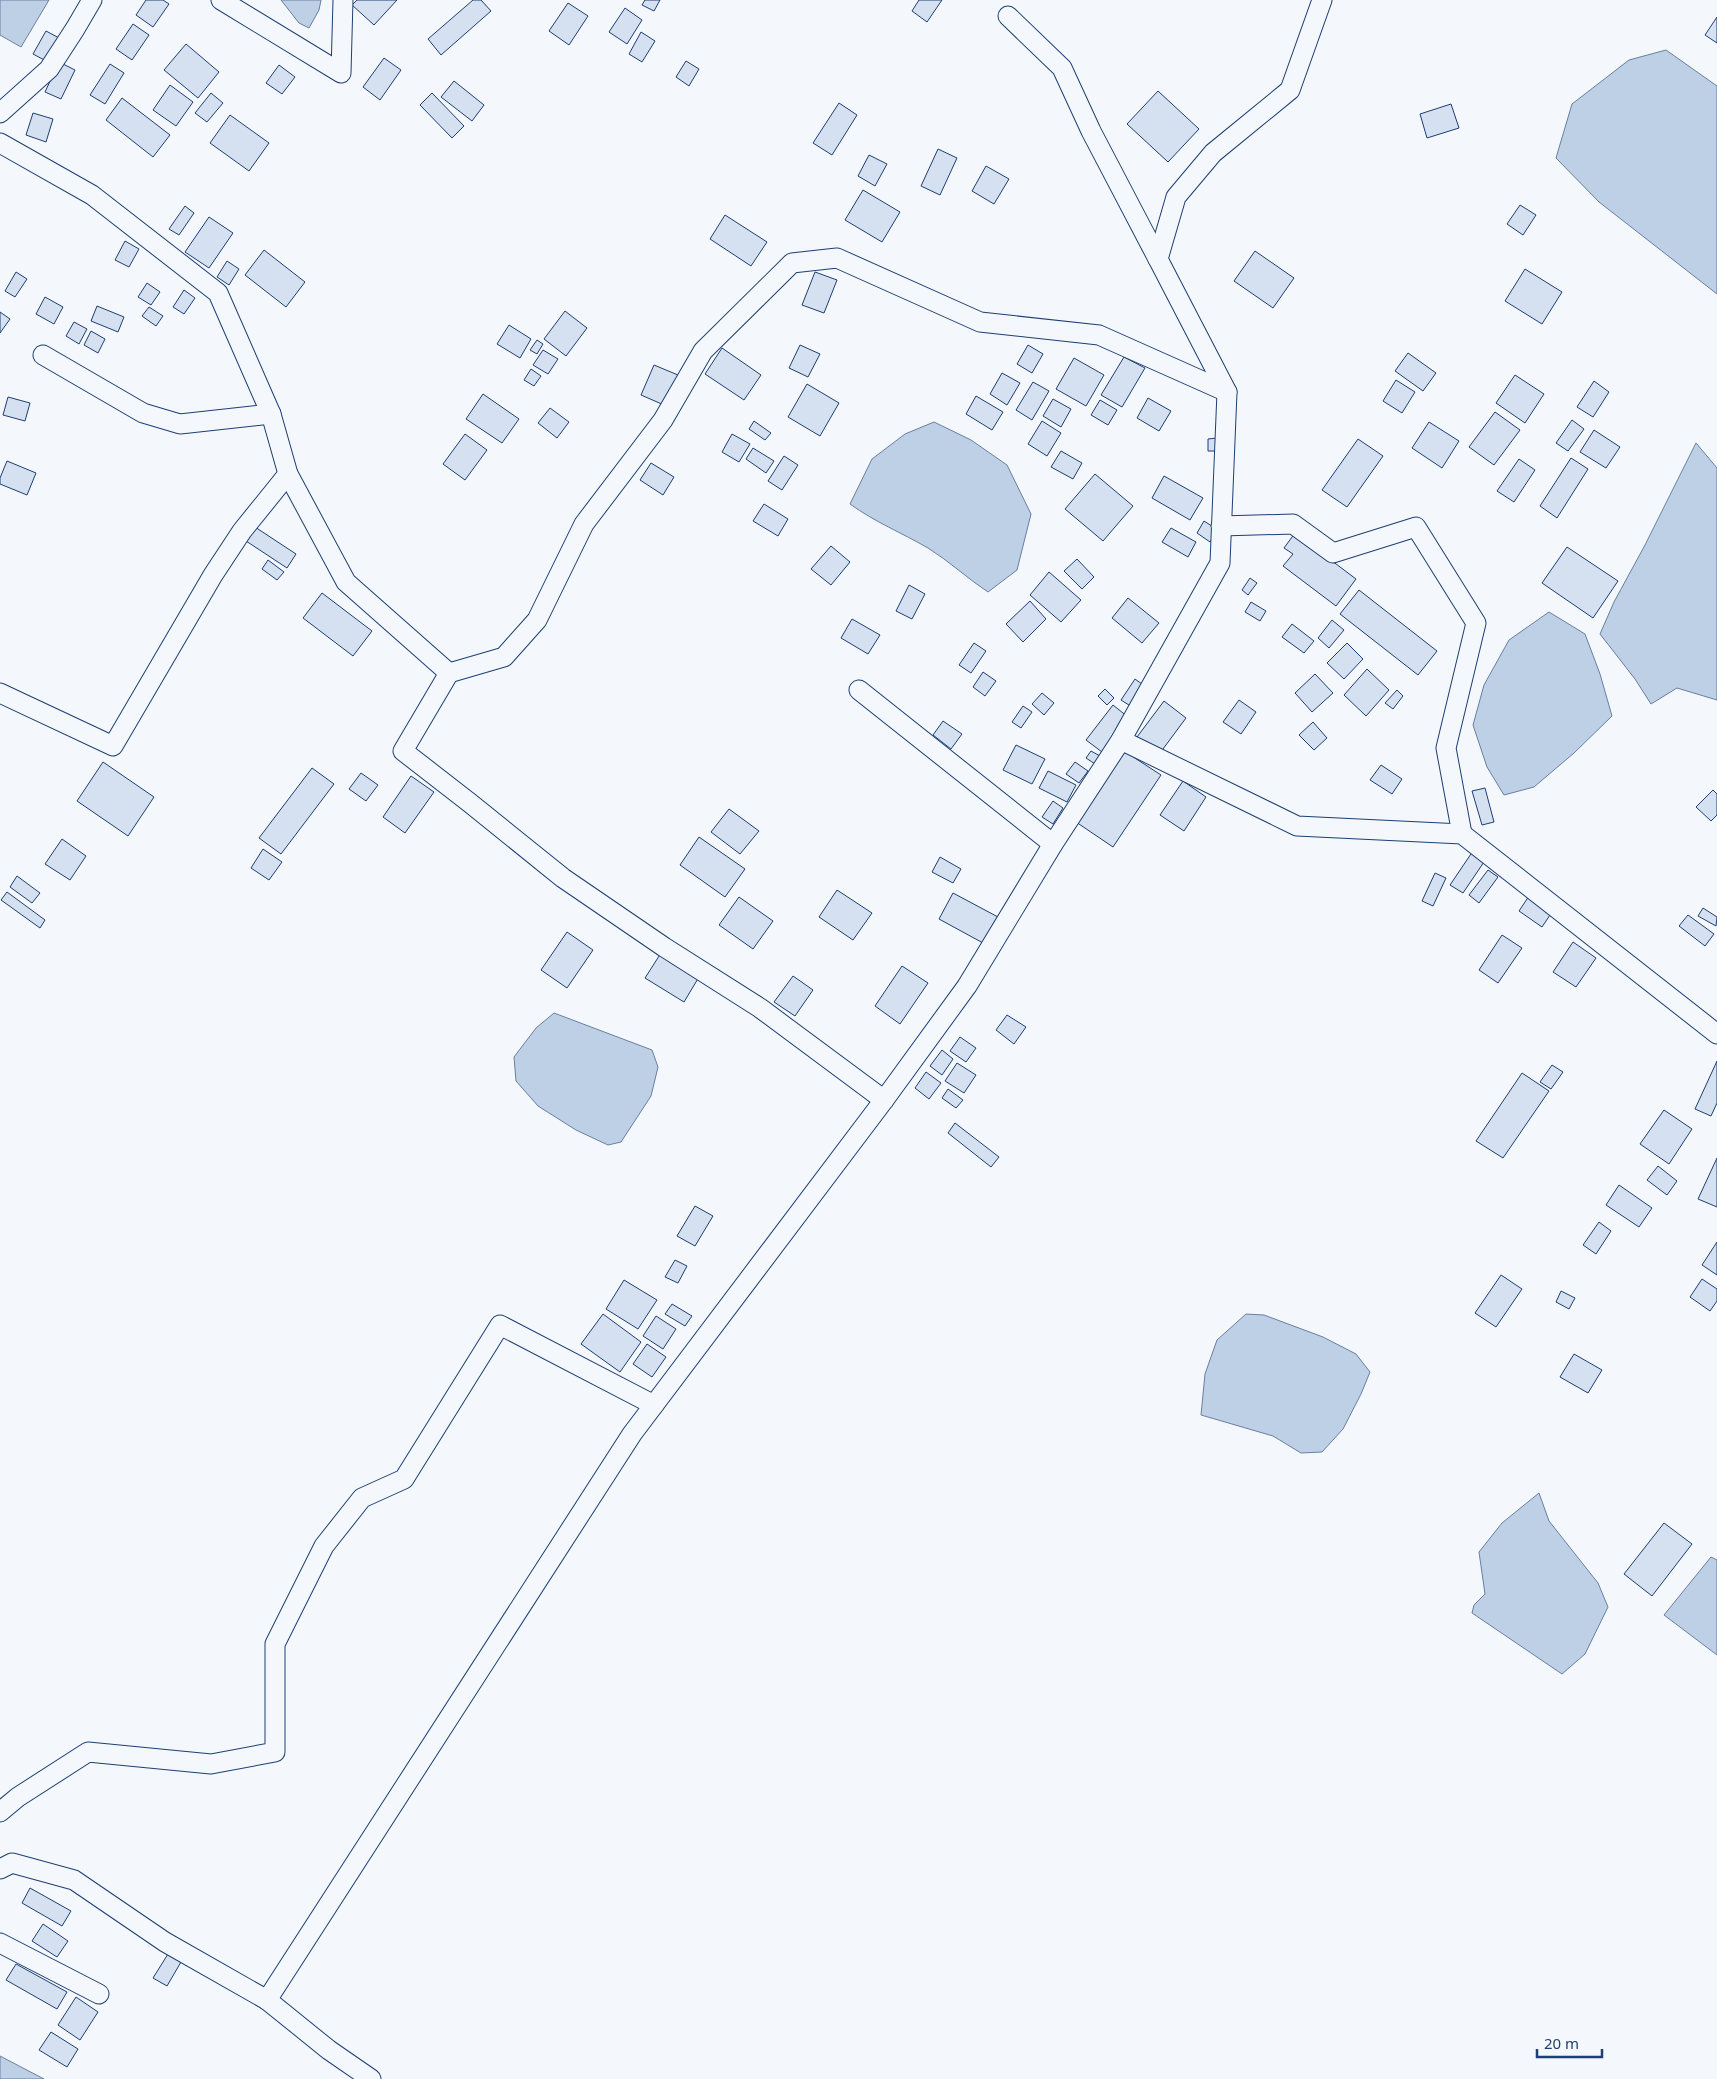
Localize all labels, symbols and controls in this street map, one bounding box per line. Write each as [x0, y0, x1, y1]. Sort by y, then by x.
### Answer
scale bar [1537, 2026, 1602, 2058]
text: 20 m [1544, 2033, 1579, 2053]

